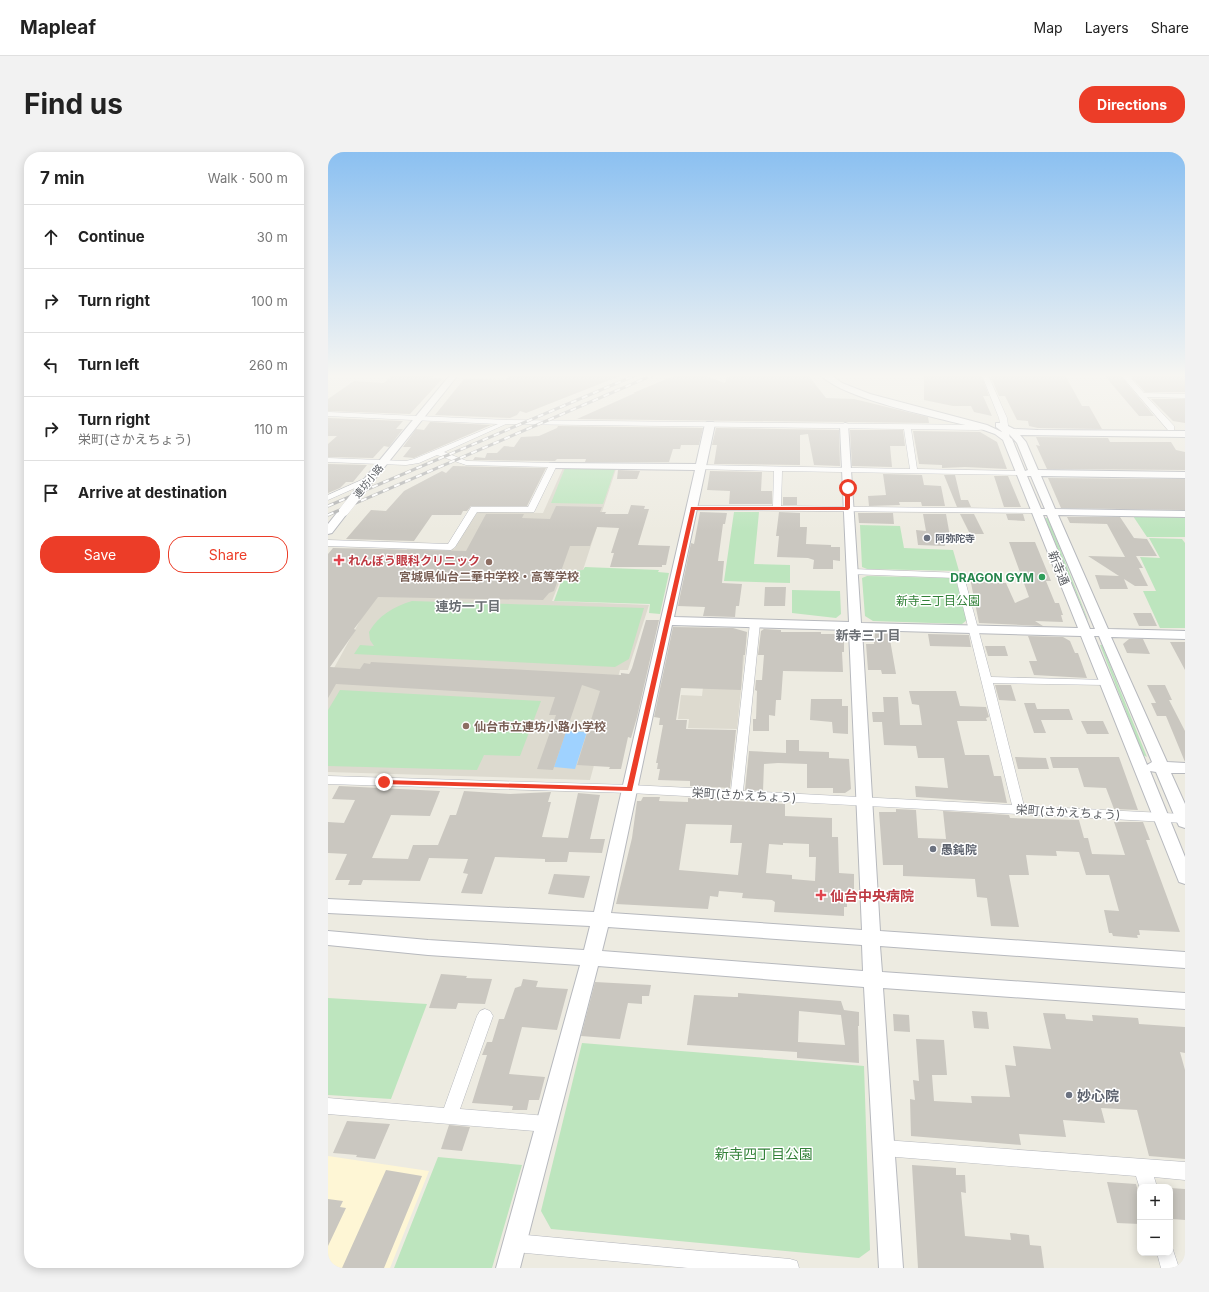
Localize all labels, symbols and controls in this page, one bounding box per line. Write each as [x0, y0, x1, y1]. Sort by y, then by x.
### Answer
text: Mapleaf [20, 16, 96, 39]
text: Map [1034, 19, 1063, 36]
text: Layers [1085, 19, 1129, 36]
text: Share [1151, 19, 1189, 36]
button: Directions [1079, 86, 1185, 123]
text: Find us [24, 87, 123, 121]
text: 7 min [40, 168, 85, 188]
text: Walk · 500 m [208, 170, 288, 186]
icon: ahead [40, 226, 62, 248]
text: Continue [78, 227, 145, 246]
text: 30 m [257, 229, 288, 245]
icon: right [40, 290, 62, 312]
text: Turn right [78, 291, 150, 310]
text: 100 m [251, 293, 288, 309]
icon: left [40, 354, 62, 376]
text: Turn left [78, 355, 139, 374]
text: 260 m [249, 357, 288, 373]
text: Turn right [78, 410, 150, 429]
icon: right [40, 418, 62, 440]
text: 110 m [254, 421, 288, 437]
text: 栄町(さかえちょう) [78, 431, 191, 447]
street label: 連坊小路 [351, 462, 385, 500]
route start [839, 479, 857, 497]
icon: arrive [40, 482, 62, 504]
text: Arrive at destination [78, 483, 227, 502]
place label: 阿弥陀寺 [935, 532, 975, 544]
marker: 阿弥陀寺 [922, 533, 932, 543]
button: Save [40, 536, 160, 573]
button: Share [168, 536, 288, 573]
street label: 新寺通 [1045, 548, 1073, 588]
place label: れんぼう眼科クリニック [348, 553, 480, 568]
marker: れんぼう眼科クリニック [333, 554, 345, 566]
marker: 宮城県仙台二華中学校・高等学校 [484, 557, 494, 567]
place label: 宮城県仙台二華中学校・高等学校 [399, 569, 579, 584]
place label: DRAGON GYM [950, 570, 1034, 585]
marker: DRAGON GYM [1037, 572, 1047, 582]
park label: 新寺三丁目公園 [896, 593, 980, 608]
district label: 連坊一丁目 [435, 598, 501, 614]
district label: 新寺三丁目 [835, 627, 901, 643]
place label: 仙台市立連坊小路小学校 [474, 719, 606, 734]
marker: 仙台市立連坊小路小学校 [461, 721, 471, 731]
route end [375, 773, 393, 791]
street label: 栄町(さかえちょう) [691, 785, 797, 805]
street label: 栄町(さかえちょう) [1015, 802, 1121, 822]
place label: 愚鈍院 [941, 842, 977, 857]
marker: 愚鈍院 [928, 844, 938, 854]
place label: 仙台中央病院 [830, 887, 914, 904]
marker: 仙台中央病院 [815, 889, 827, 901]
place label: 妙心院 [1077, 1087, 1119, 1104]
marker: 妙心院 [1064, 1090, 1074, 1100]
park label: 新寺四丁目公園 [715, 1145, 813, 1162]
map controls [1137, 1184, 1173, 1256]
button: + [1137, 1184, 1173, 1220]
button: − [1137, 1220, 1173, 1256]

